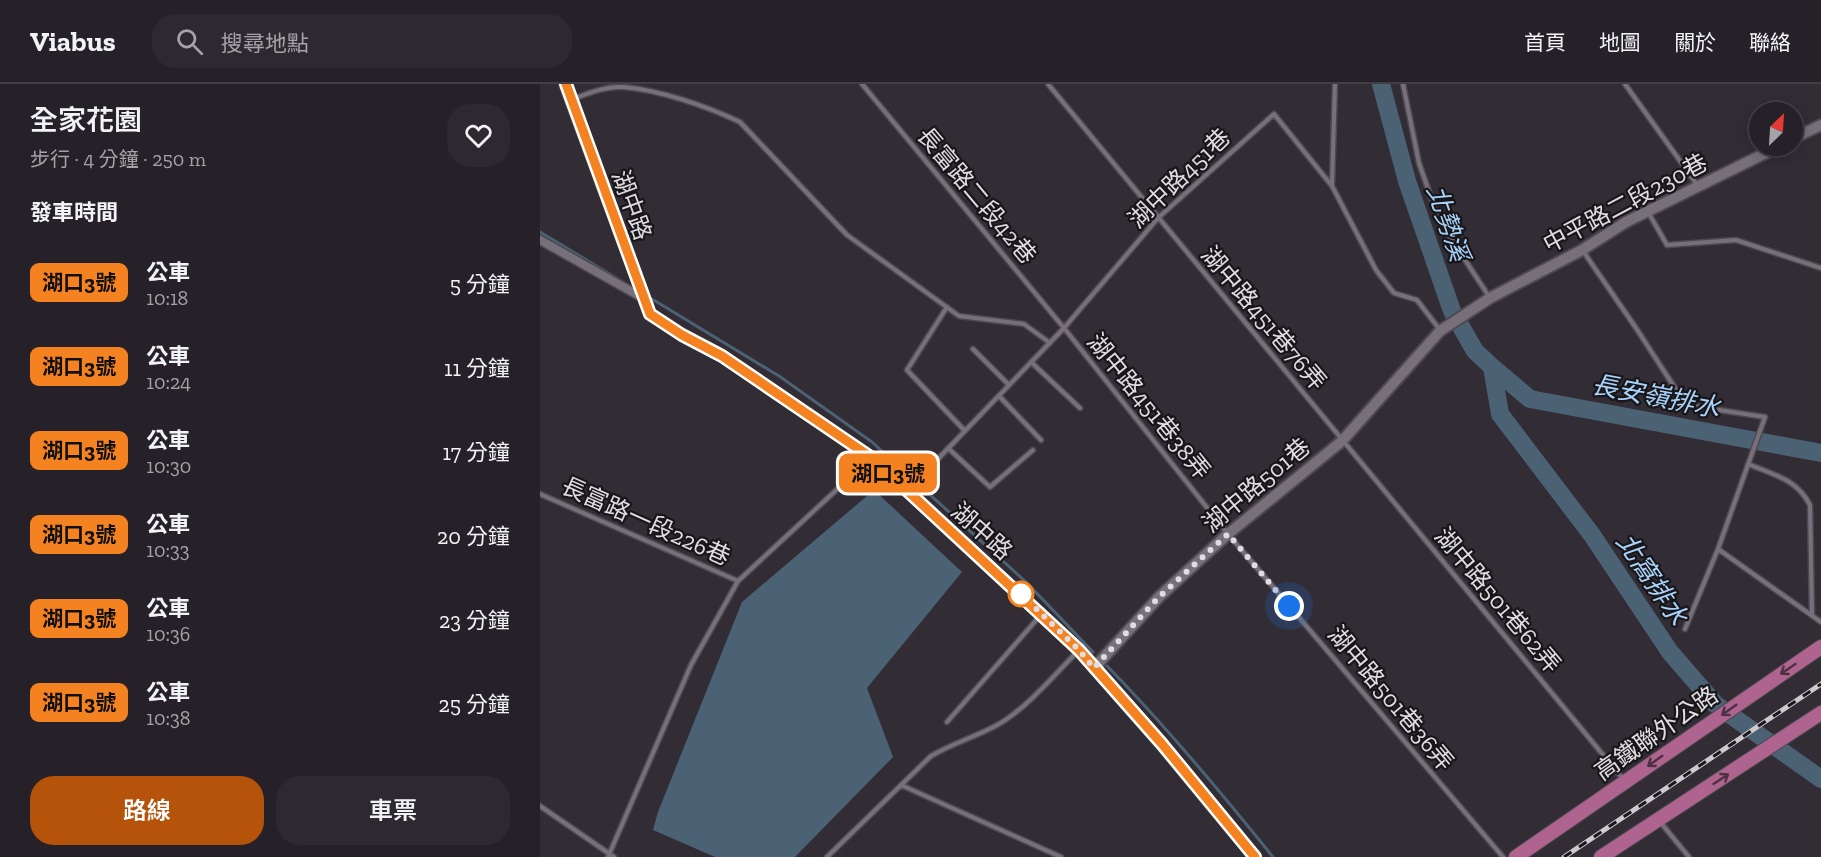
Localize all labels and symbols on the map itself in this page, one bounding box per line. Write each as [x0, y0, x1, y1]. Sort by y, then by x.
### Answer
north arrow [1749, 102, 1803, 156]
street label: 長富路二段42巷 [911, 121, 1043, 269]
street label: 湖中路451巷 [1122, 122, 1236, 234]
street label: 中平路二段230巷 [1538, 147, 1712, 259]
street label: 湖中路 [606, 166, 658, 244]
water label: 北勢溪 [1420, 181, 1477, 269]
street label: 湖中路451巷76弄 [1196, 240, 1332, 396]
street label: 湖中路451巷38弄 [1081, 327, 1217, 485]
water label: 長安嶺排水 [1589, 368, 1724, 424]
street label: 湖中路501巷 [1196, 432, 1316, 538]
line badge: 湖口3號 [846, 454, 930, 492]
street label: 長富路一段226巷 [557, 471, 735, 571]
street label: 湖中路 [946, 496, 1018, 566]
street label: 湖中路501巷62弄 [1429, 522, 1567, 678]
water label: 北窩排水 [1610, 527, 1695, 632]
unlabelled marker [1008, 581, 1034, 607]
your location [1274, 591, 1304, 621]
street label: 湖中路501巷36弄 [1322, 620, 1460, 776]
one-way arrow [1780, 663, 1797, 675]
street label: 高鐵聯外公路 [1589, 680, 1723, 786]
one-way arrow [1721, 704, 1738, 716]
one-way arrow [1648, 755, 1664, 767]
one-way arrow [1712, 773, 1729, 785]

